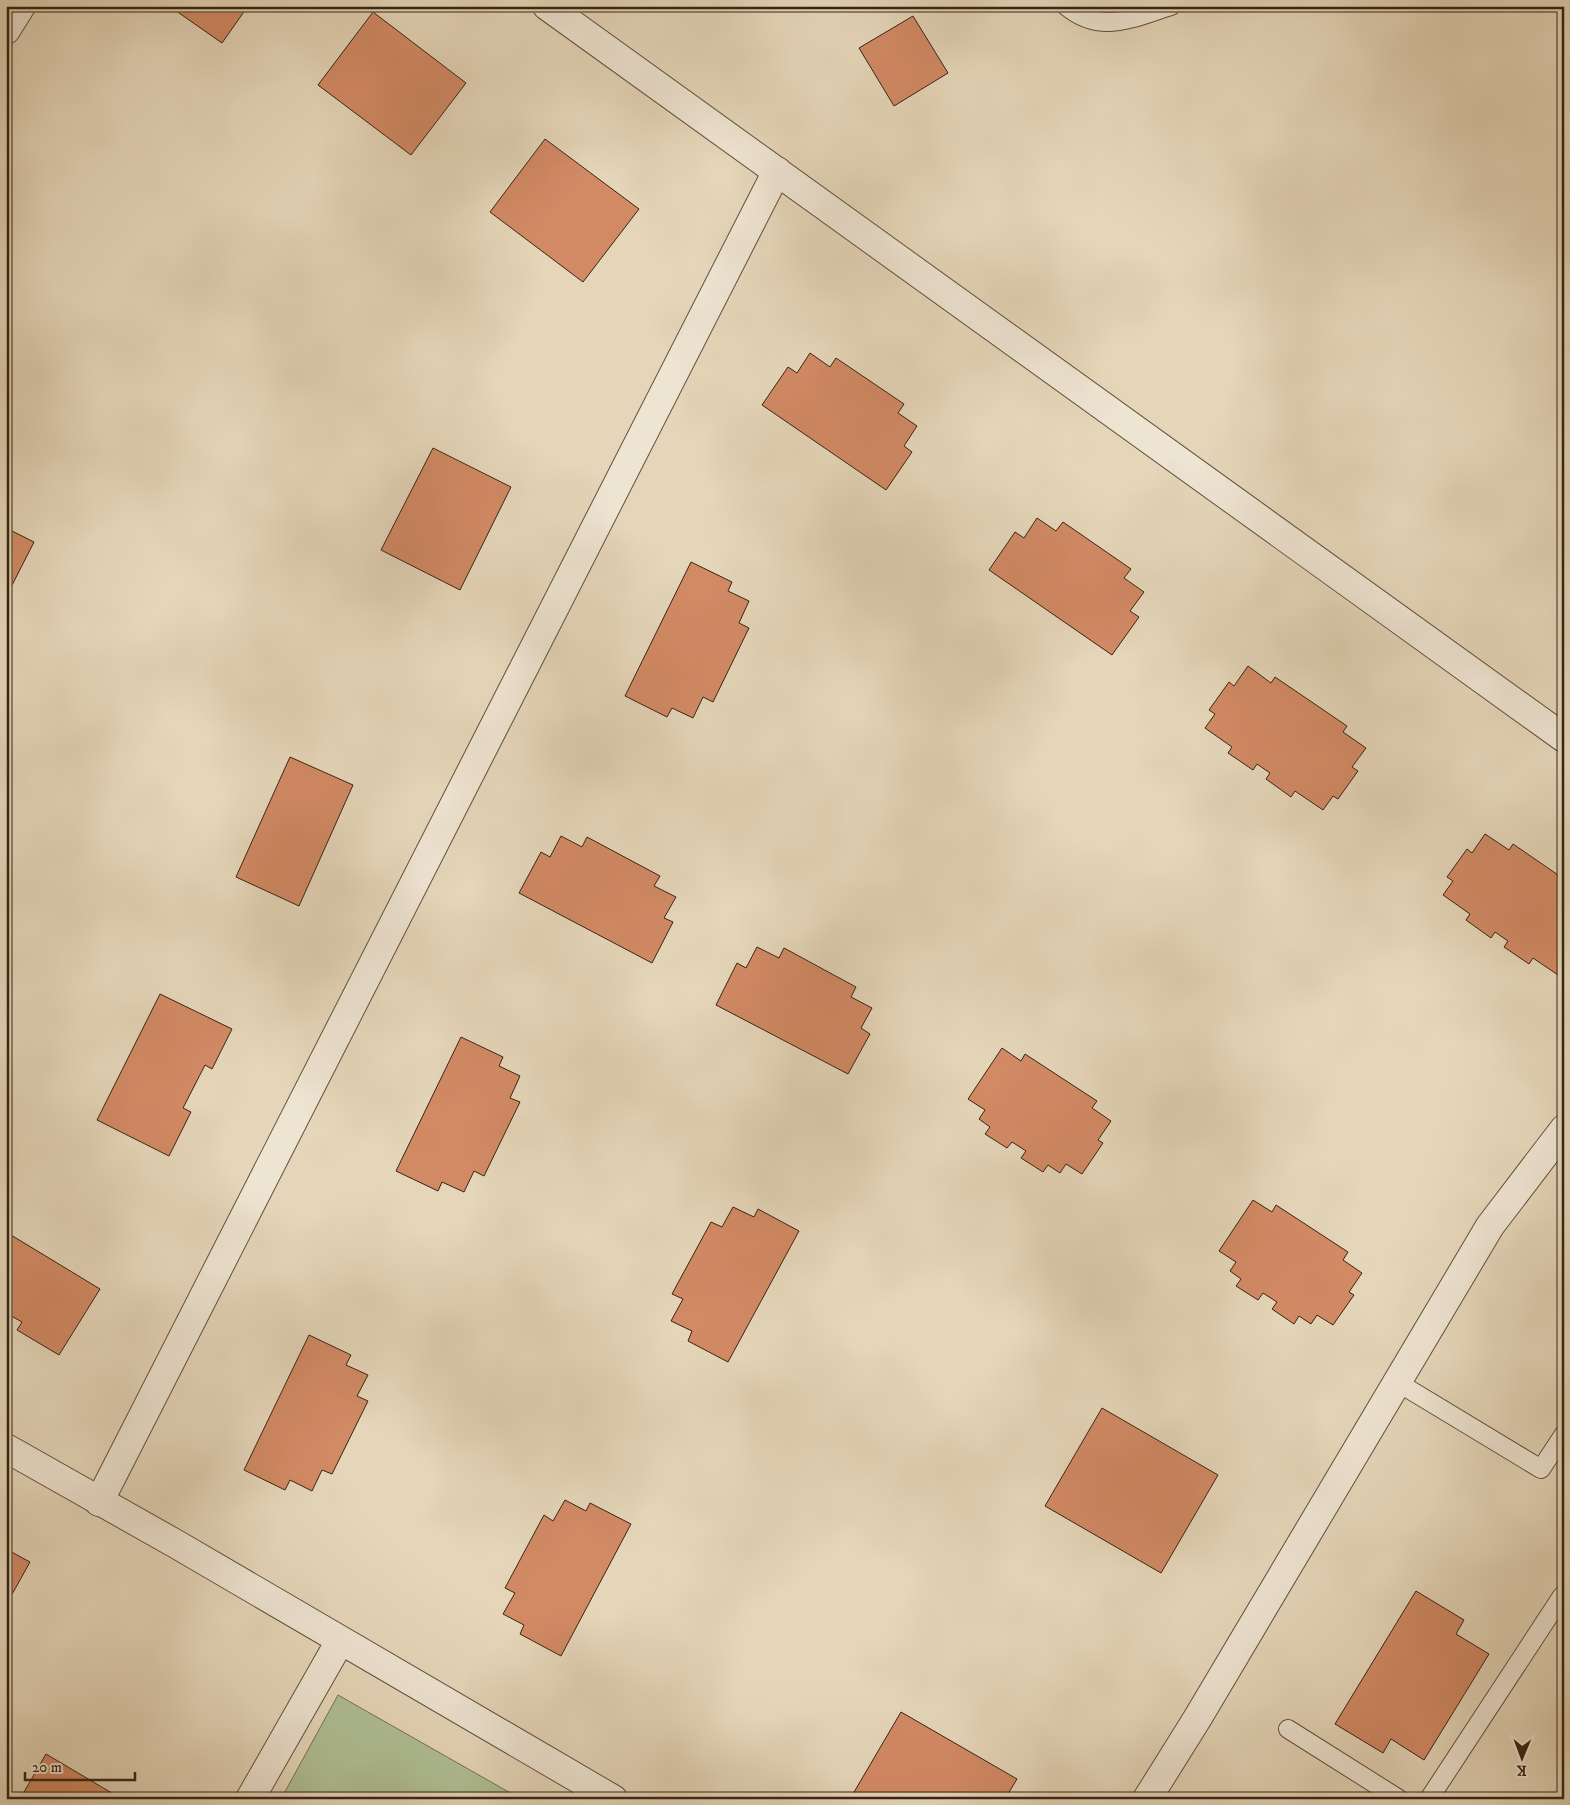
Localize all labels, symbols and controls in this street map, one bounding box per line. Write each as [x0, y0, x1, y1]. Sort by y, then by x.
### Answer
north arrow [1498, 1732, 1548, 1782]
scale bar [25, 1750, 135, 1782]
text: 20 m [32, 1758, 62, 1777]
text: K [1516, 1761, 1527, 1779]

